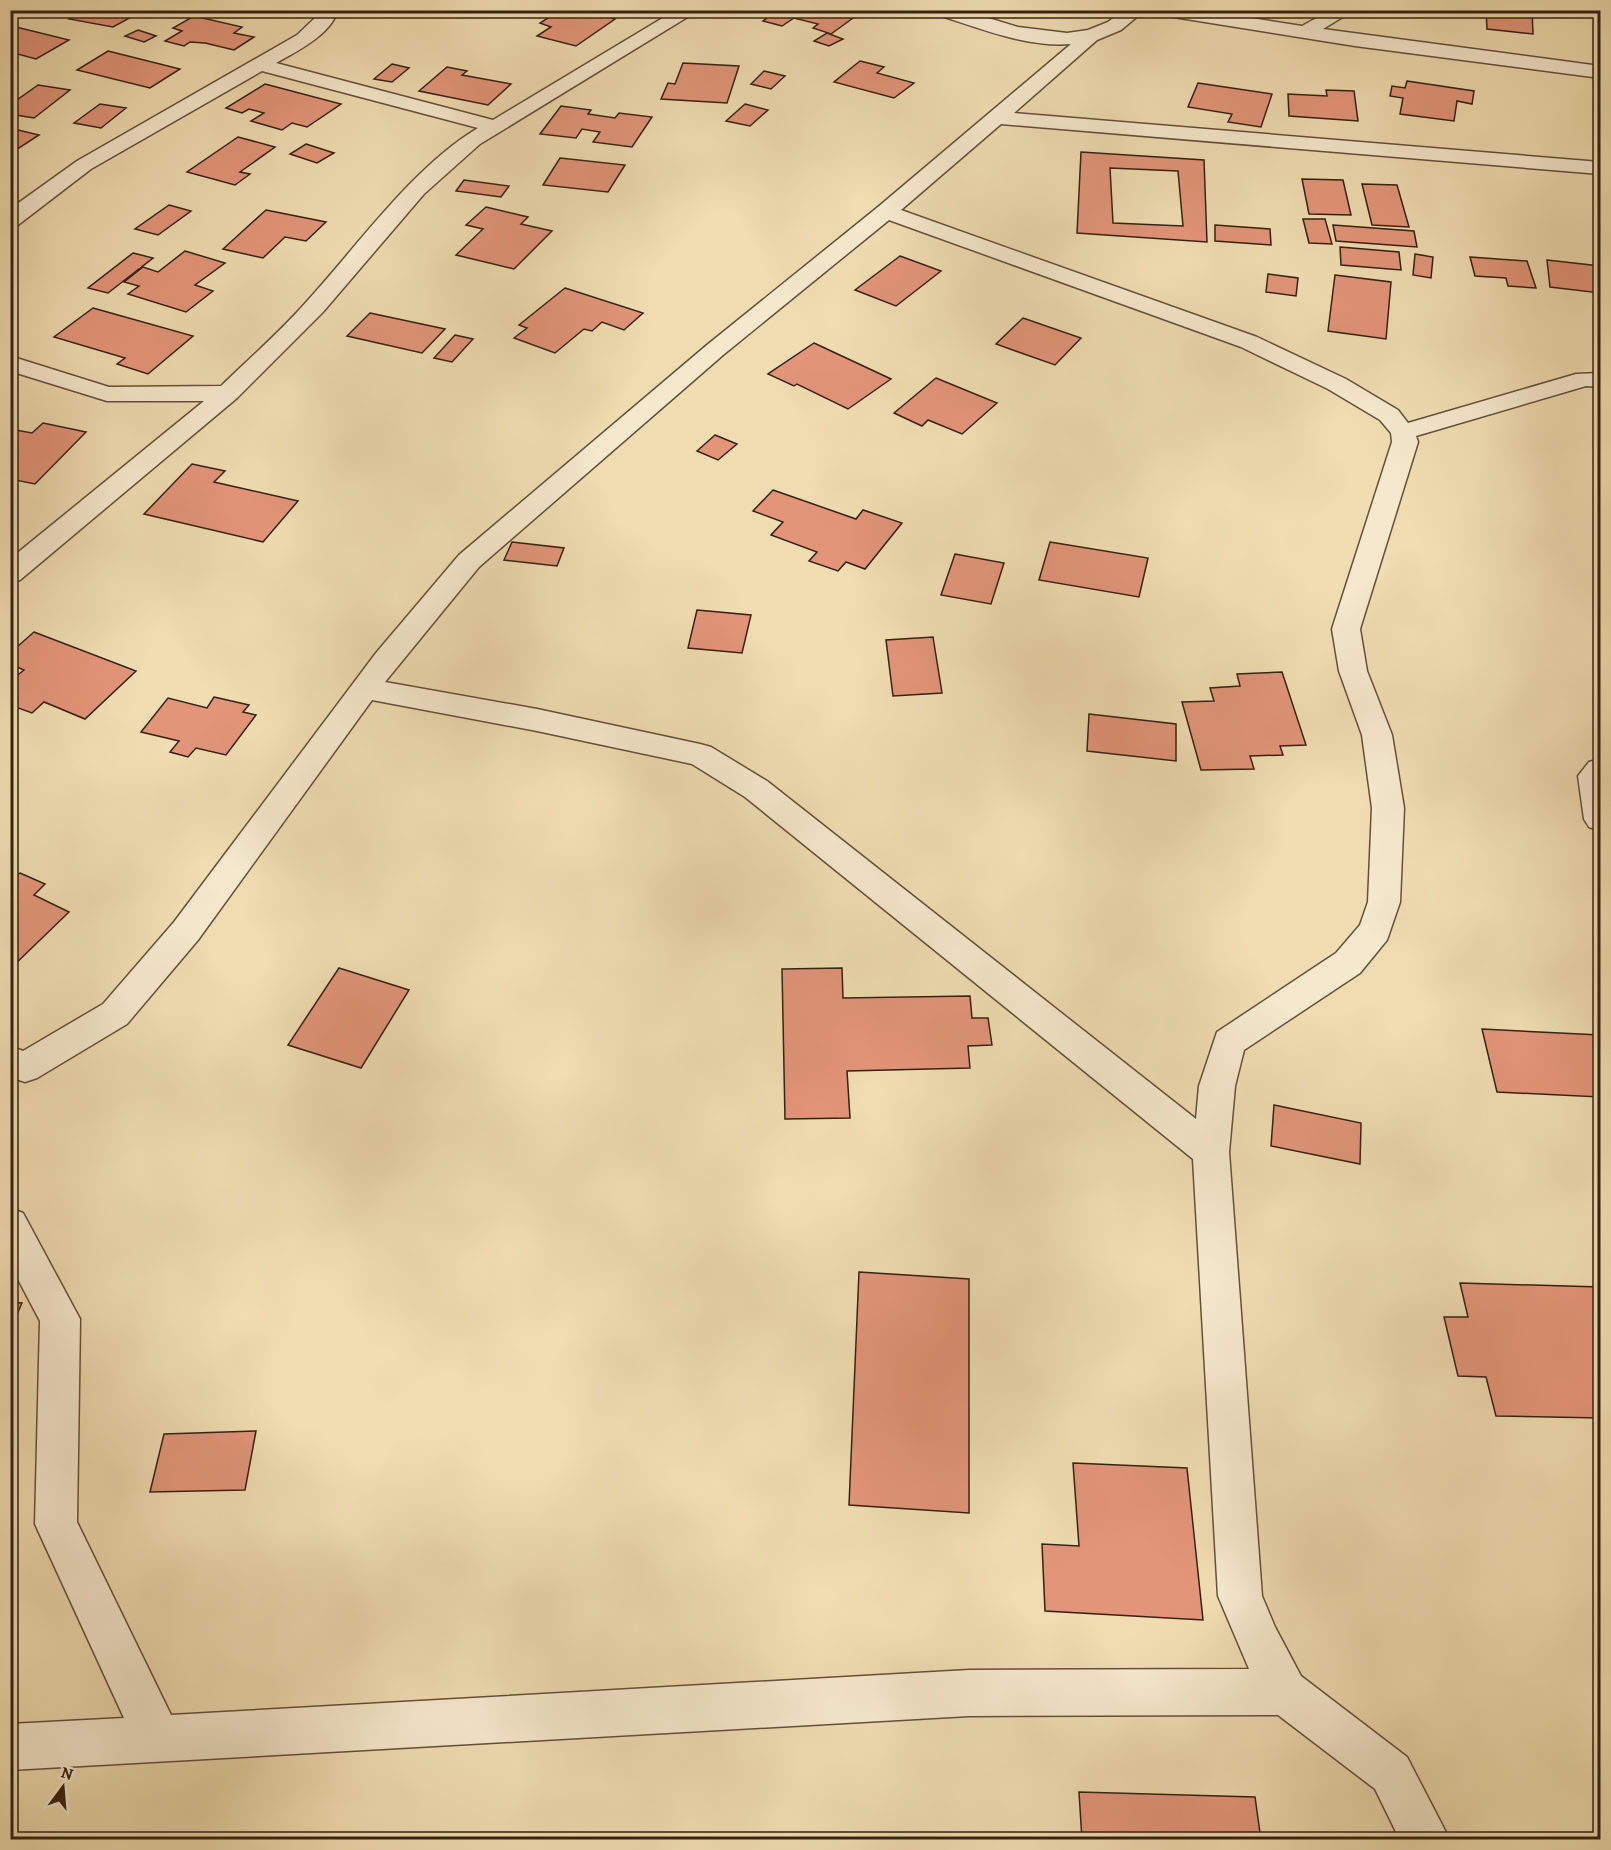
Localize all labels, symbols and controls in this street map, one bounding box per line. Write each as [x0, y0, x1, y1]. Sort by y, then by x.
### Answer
north arrow [33, 1757, 93, 1817]
text: N [58, 1761, 76, 1786]

